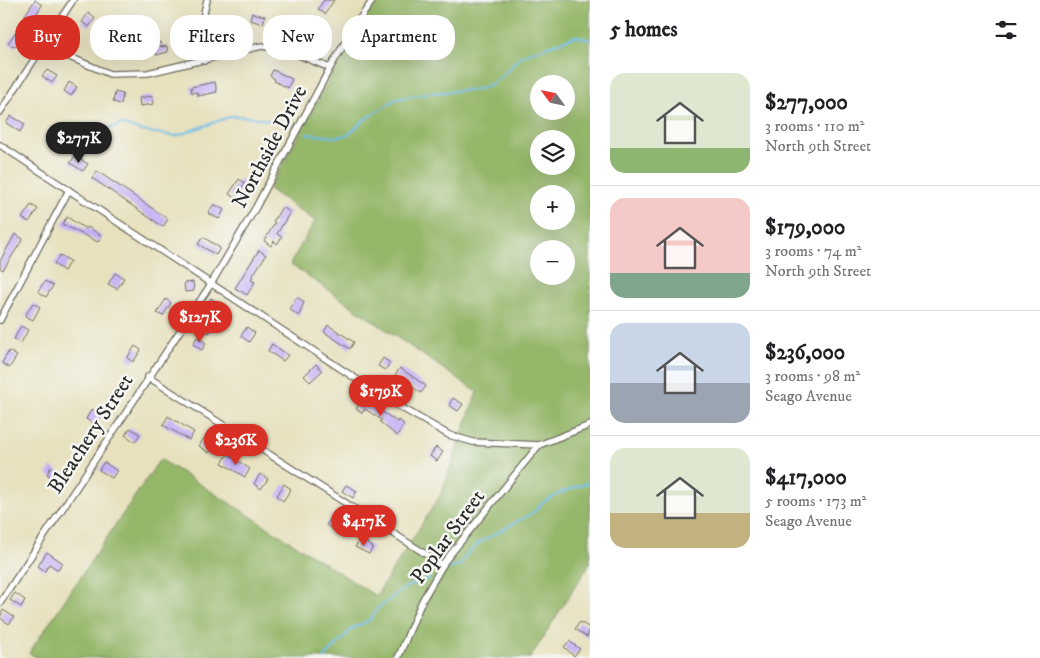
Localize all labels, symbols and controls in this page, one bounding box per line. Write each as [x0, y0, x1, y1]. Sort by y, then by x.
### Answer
chip: Buy [15, 15, 80, 60]
chip: Rent [90, 15, 160, 60]
chip: Filters [170, 15, 253, 60]
chip: New [263, 15, 332, 60]
chip: Apartment [342, 15, 455, 60]
icon: filters [992, 16, 1020, 44]
text: 5 homes [610, 17, 678, 43]
north arrow [530, 75, 575, 120]
map controls [530, 75, 575, 285]
street label: Northside Drive [227, 81, 313, 213]
text: $277,000 [765, 90, 848, 116]
icon: home [650, 93, 710, 153]
text: 3 rooms · 110 m² [765, 116, 864, 136]
pin: $277K [44, 121, 114, 164]
text: $277K [57, 128, 101, 148]
button: layers [530, 130, 575, 175]
text: North 9th Street [765, 136, 871, 156]
button: + [530, 185, 575, 230]
text: $179,000 [765, 215, 845, 241]
icon: home [650, 218, 710, 278]
button: − [530, 240, 575, 285]
text: 3 rooms · 74 m² [765, 241, 862, 261]
text: North 9th Street [765, 261, 871, 281]
pin: $127K [165, 300, 235, 343]
text: $127K [179, 307, 221, 327]
text: $236,000 [765, 340, 845, 366]
icon: home [650, 343, 710, 403]
text: 3 rooms · 98 m² [765, 366, 860, 386]
street label: Bleachery Street [43, 369, 140, 499]
pin: $179K [346, 374, 416, 417]
text: $179K [360, 381, 402, 401]
text: Seago Avenue [765, 386, 852, 406]
pin: $236K [201, 424, 271, 466]
text: $236K [215, 430, 257, 450]
text: $417,000 [765, 465, 847, 491]
icon: home [650, 468, 710, 528]
street label: Poplar Street [405, 485, 491, 589]
text: 5 rooms · 173 m² [765, 491, 866, 511]
pin: $417K [329, 504, 399, 547]
text: $417K [342, 511, 386, 531]
text: Seago Avenue [765, 511, 852, 531]

